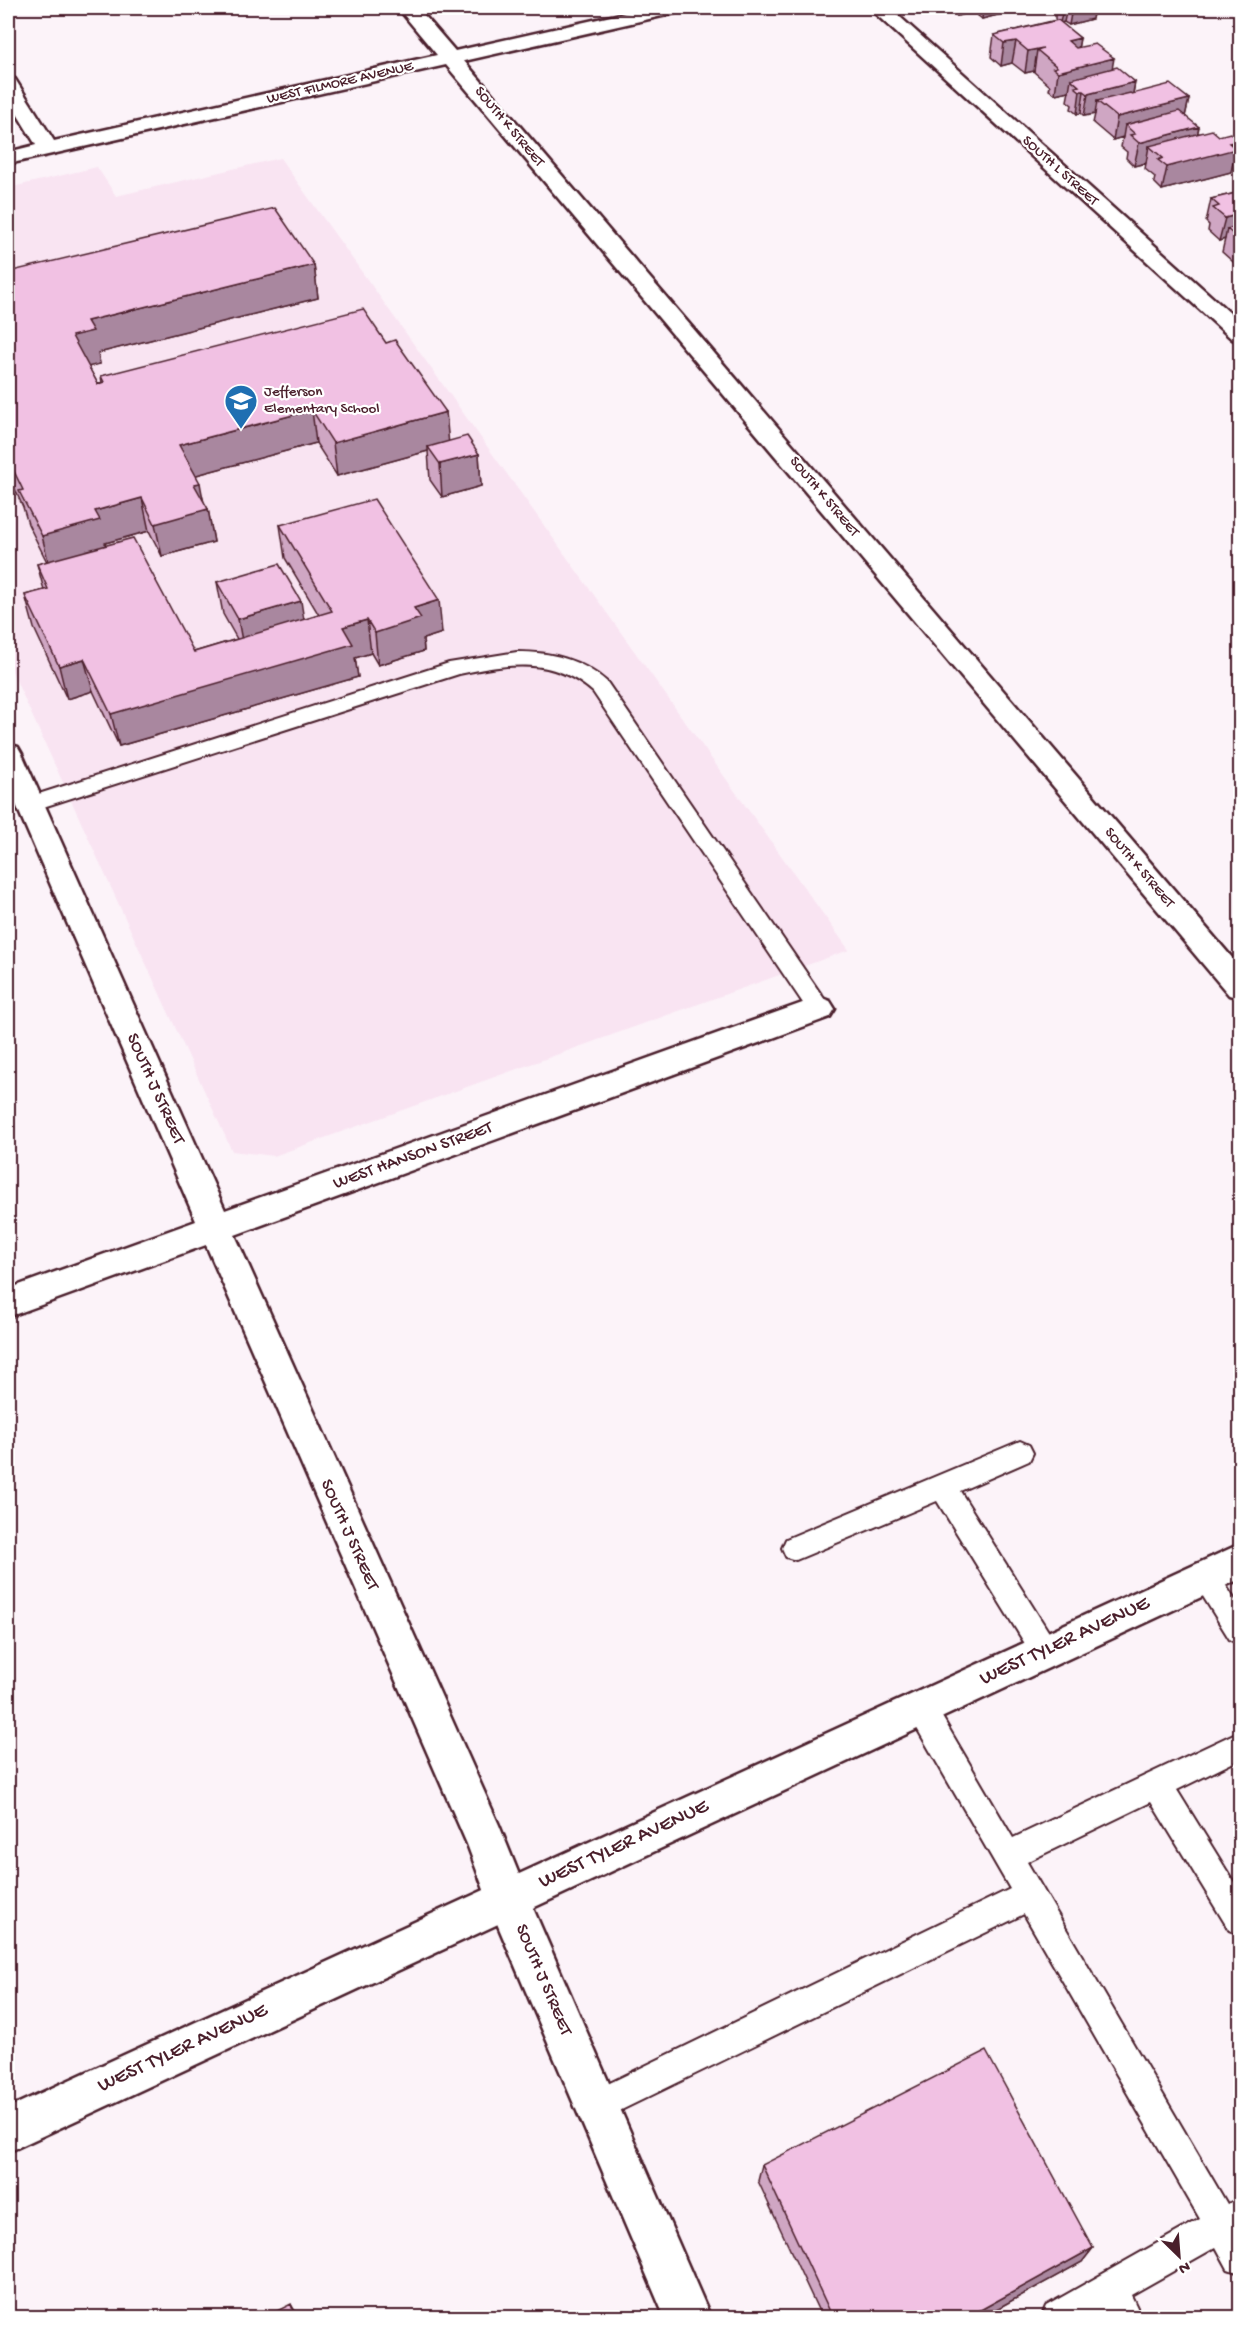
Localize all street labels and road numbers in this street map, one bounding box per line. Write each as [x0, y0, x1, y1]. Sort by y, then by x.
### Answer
street label: WEST FILMORE AVENUE [265, 57, 416, 109]
street label: SOUTH K STREET [470, 83, 549, 172]
street label: SOUTH L STREET [1018, 132, 1103, 211]
street label: SOUTH K STREET [785, 453, 864, 542]
street label: SOUTH K STREET [1100, 824, 1179, 913]
street label: SOUTH J STREET [121, 1030, 189, 1149]
street label: WEST HANSON STREET [330, 1117, 497, 1195]
street label: SOUTH J STREET [315, 1476, 383, 1595]
street label: WEST TYLER AVENUE [976, 1591, 1155, 1692]
street label: WEST TYLER AVENUE [535, 1794, 714, 1895]
street label: SOUTH J STREET [510, 1921, 576, 2040]
street label: WEST TYLER AVENUE [94, 1998, 273, 2099]

